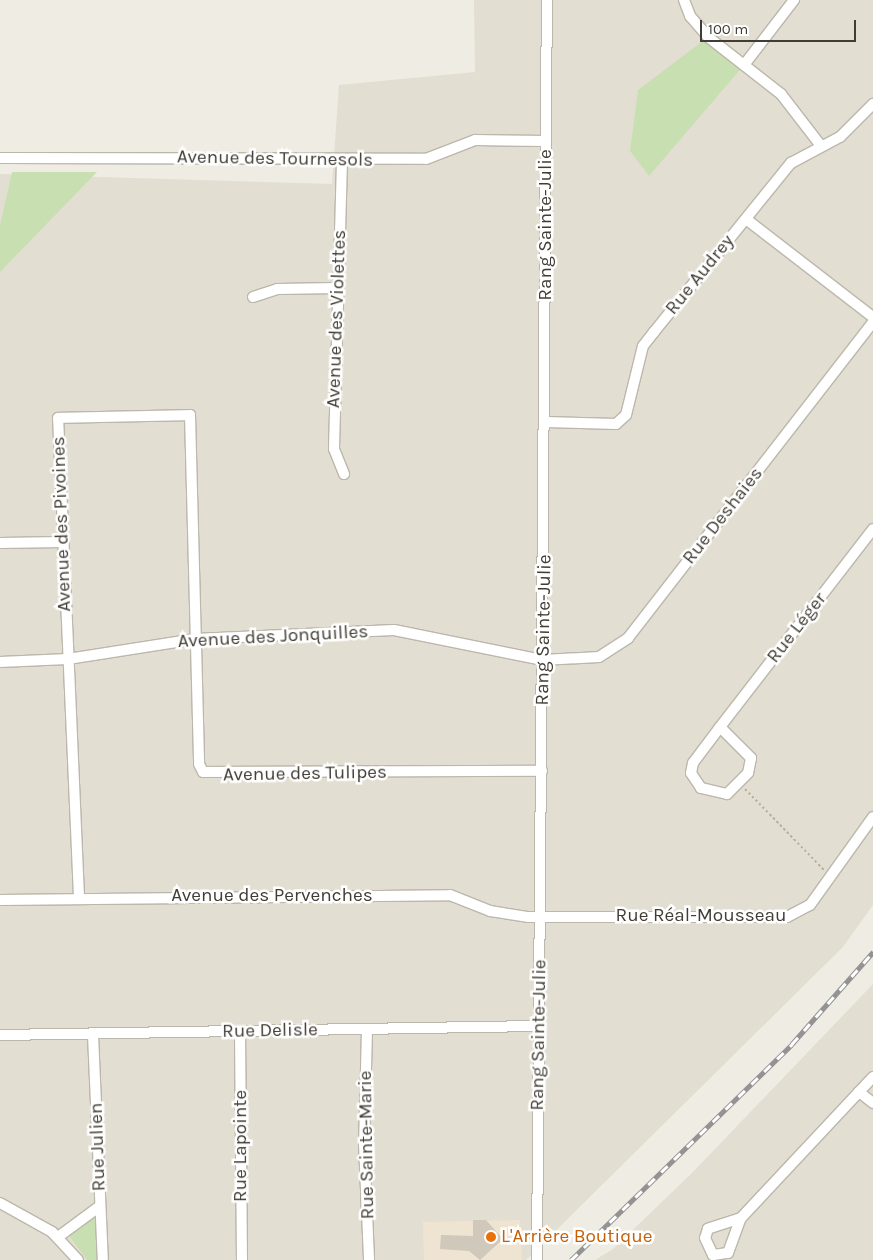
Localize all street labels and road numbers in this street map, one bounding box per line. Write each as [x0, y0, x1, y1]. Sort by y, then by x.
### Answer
street label: Avenue des Tournesols [177, 146, 373, 172]
street label: Rang Sainte-Julie [535, 149, 557, 301]
street label: Avenue des Violettes [322, 229, 352, 409]
street label: Rue Audrey [661, 230, 739, 320]
street label: Avenue des Pivoines [48, 436, 76, 612]
street label: Rue Deshaies [678, 463, 768, 569]
street label: Rang Sainte-Julie [531, 554, 557, 706]
street label: Rue Léger [762, 588, 832, 668]
street label: Avenue des Jonquilles [177, 621, 369, 653]
street label: Avenue des Tulipes [223, 761, 387, 787]
street label: Avenue des Pervenches [171, 885, 373, 907]
street label: Rue Réal-Mousseau [616, 905, 786, 927]
street label: Rang Sainte-Julie [526, 959, 552, 1111]
street label: Rue Delisle [222, 1019, 318, 1043]
street label: Rue Sainte-Marie [354, 1070, 380, 1220]
street label: Rue Lapointe [230, 1090, 252, 1202]
street label: Rue Julien [85, 1102, 111, 1192]

